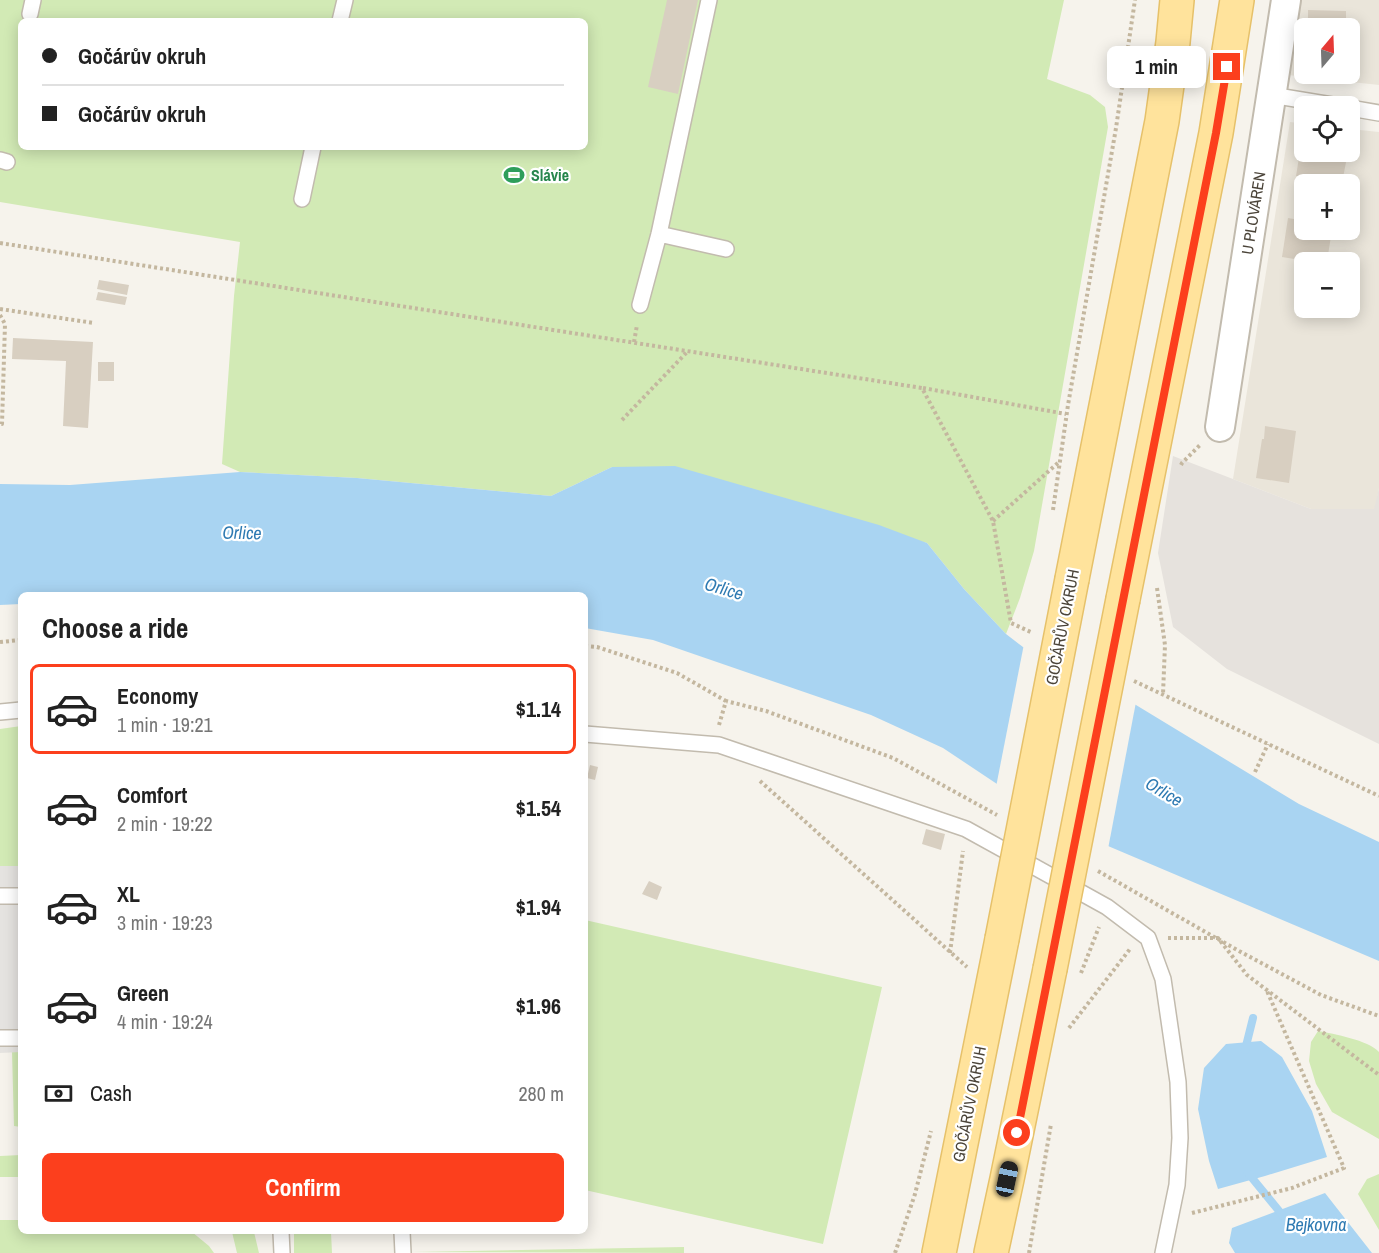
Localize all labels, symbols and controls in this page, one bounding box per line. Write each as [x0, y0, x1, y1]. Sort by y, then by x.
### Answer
north arrow [1294, 18, 1360, 84]
map controls [1294, 18, 1360, 318]
text: Gočárův okruh [78, 41, 206, 71]
callout: 1 min [1107, 46, 1206, 88]
text: 1 min [1135, 53, 1178, 80]
route end [1213, 53, 1240, 80]
button: locate [1294, 96, 1360, 162]
text: Gočárův okruh [78, 99, 206, 129]
sports icon: Slávie [502, 163, 526, 187]
place label: Slávie [531, 164, 569, 186]
street label: U PLOVÁREN [1236, 170, 1270, 256]
button: + [1294, 174, 1360, 240]
button: − [1294, 252, 1360, 318]
water label: Orlice [222, 520, 262, 545]
street label: GOČÁRŮV OKRUH [1040, 567, 1084, 687]
water label: Orlice [702, 571, 747, 606]
text: Choose a ride [42, 610, 188, 646]
text: Economy [117, 681, 198, 711]
icon: car [45, 682, 99, 736]
text: $1.14 [516, 694, 561, 724]
text: 1 min · 19:21 [117, 711, 213, 738]
water label: Orlice [1141, 771, 1188, 812]
text: Comfort [117, 780, 187, 810]
icon: car [45, 781, 99, 835]
text: $1.54 [516, 793, 561, 823]
text: 2 min · 19:22 [117, 810, 213, 837]
text: XL [117, 879, 140, 909]
icon: car [45, 880, 99, 934]
text: $1.94 [516, 892, 561, 922]
text: 3 min · 19:23 [117, 909, 213, 936]
text: Green [117, 978, 169, 1008]
icon: car [45, 979, 99, 1033]
text: $1.96 [516, 991, 561, 1021]
text: 4 min · 19:24 [117, 1008, 213, 1035]
street label: GOČÁRŮV OKRUH [947, 1044, 991, 1164]
icon: cash [42, 1077, 75, 1110]
text: Cash [90, 1078, 132, 1108]
text: 280 m [518, 1080, 564, 1107]
route start [1003, 1119, 1030, 1146]
button: Confirm [42, 1153, 564, 1222]
car [994, 1160, 1020, 1198]
water label: Bejkovna [1286, 1212, 1346, 1237]

